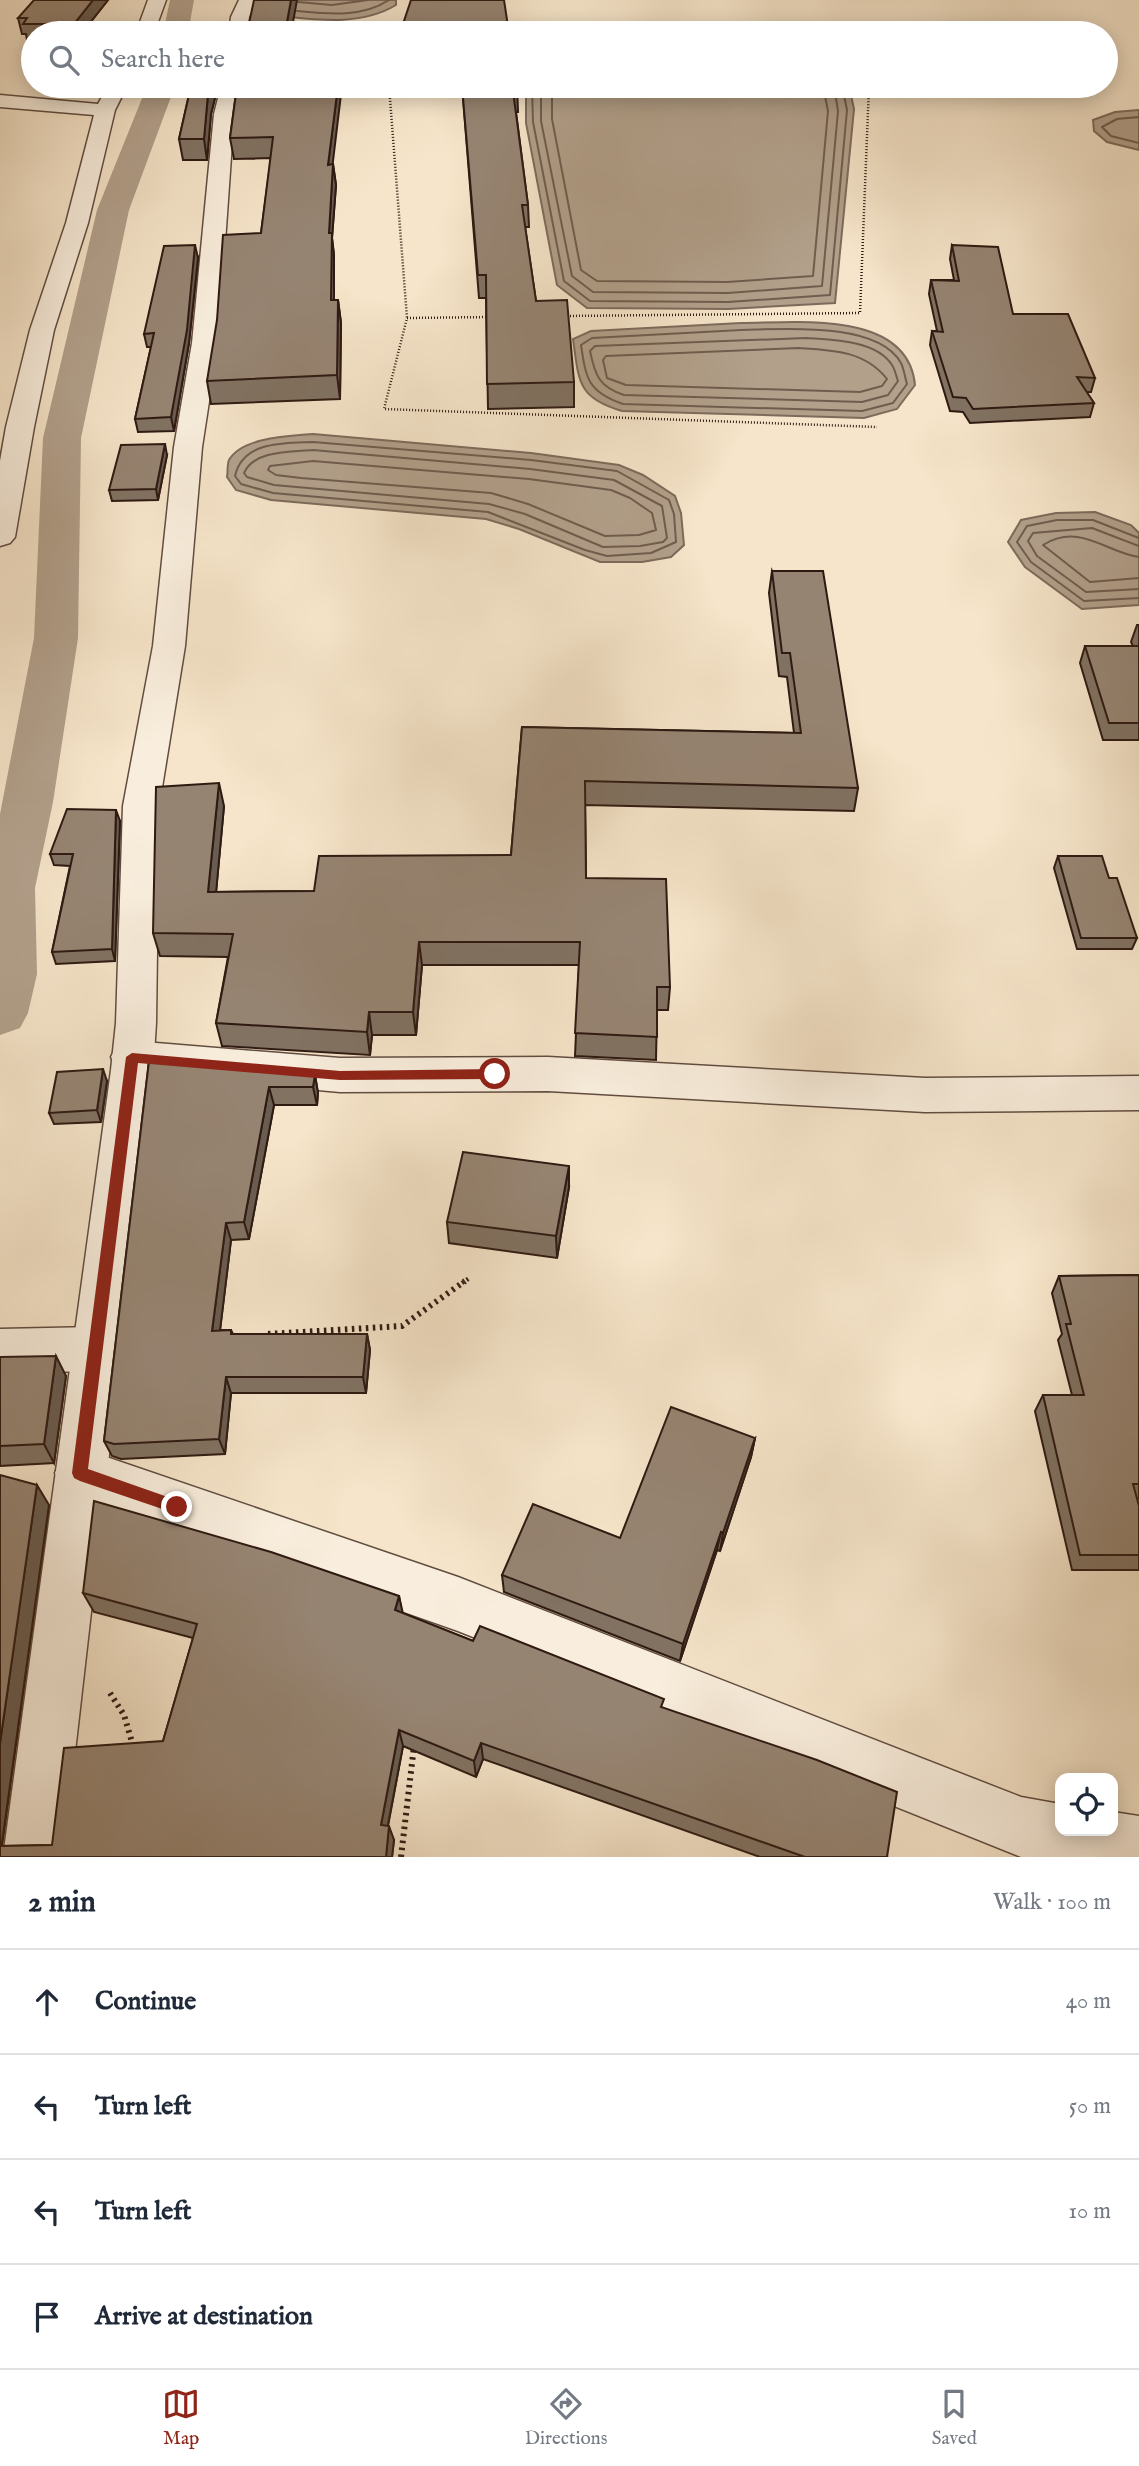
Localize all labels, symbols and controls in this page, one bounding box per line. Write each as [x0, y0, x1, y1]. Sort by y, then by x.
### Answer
search box [21, 21, 1118, 98]
icon: search [45, 41, 83, 79]
text: Search here [101, 43, 225, 76]
route start [479, 1058, 510, 1089]
route end [161, 1491, 192, 1522]
map controls [1055, 1773, 1118, 1836]
button: locate [1055, 1773, 1118, 1836]
text: 2 min [28, 1884, 96, 1922]
text: Walk · 100 m [993, 1888, 1111, 1917]
icon: ahead [28, 1983, 66, 2021]
text: Continue [95, 1985, 196, 2018]
text: 40 m [1066, 1987, 1111, 2016]
icon: left [28, 2088, 66, 2126]
text: Turn left [95, 2090, 192, 2123]
text: 50 m [1069, 2092, 1111, 2121]
icon: left [28, 2193, 66, 2231]
text: Turn left [95, 2195, 192, 2228]
text: 10 m [1068, 2197, 1111, 2226]
icon: arrive [28, 2298, 66, 2336]
text: Arrive at destination [95, 2300, 313, 2333]
tab: Map [162, 2385, 200, 2451]
tab: Directions [525, 2385, 607, 2451]
tab: Saved [932, 2385, 977, 2451]

